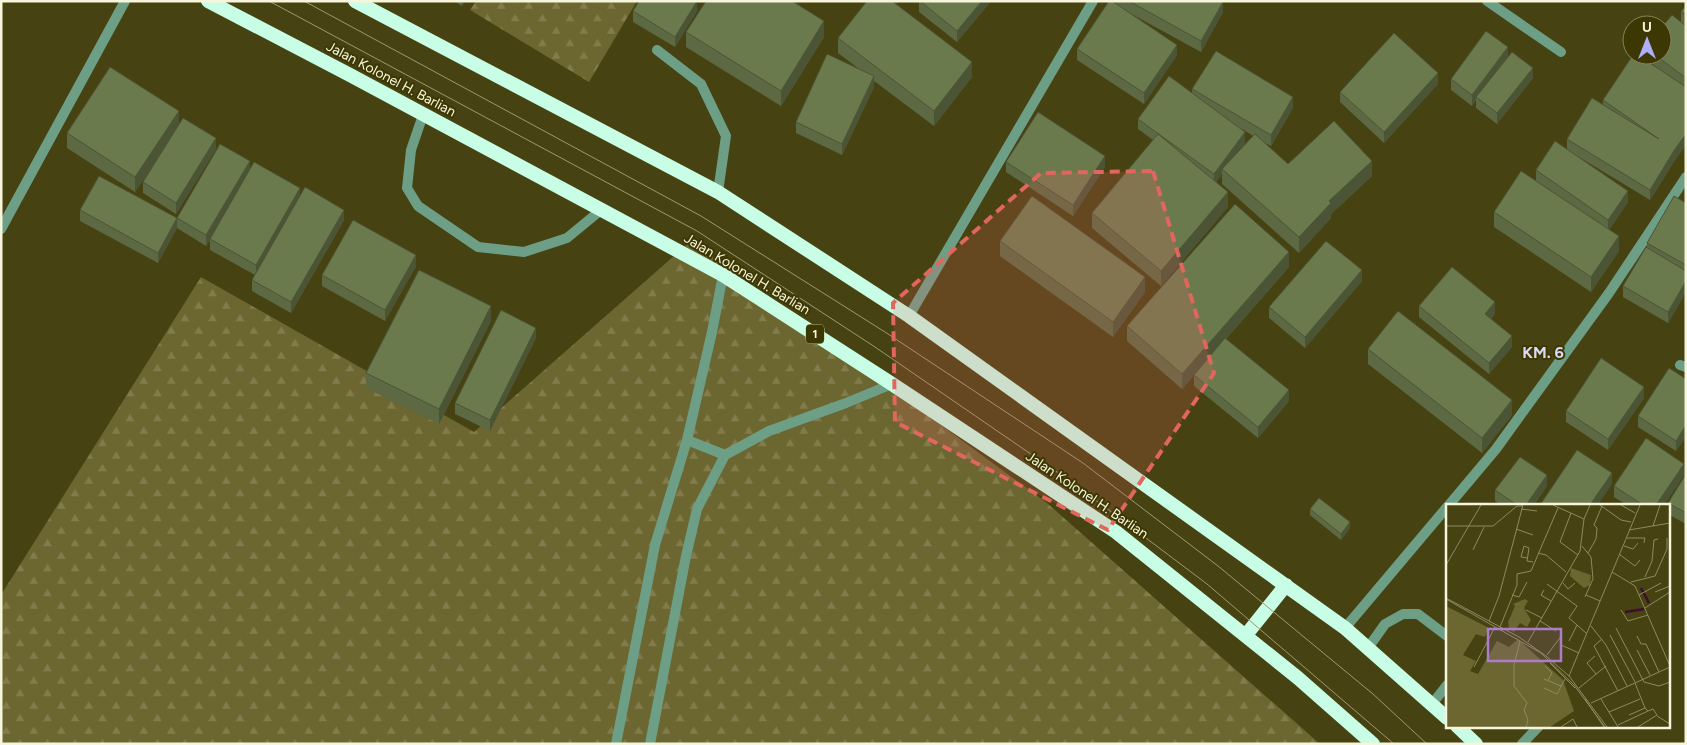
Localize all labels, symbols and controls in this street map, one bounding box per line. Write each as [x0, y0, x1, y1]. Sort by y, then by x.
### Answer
north arrow [1622, 15, 1672, 65]
text: U [1642, 19, 1652, 36]
street label: Jalan Kolonel H. Barlian [323, 38, 459, 120]
street label: Jalan Kolonel H. Barlian [681, 230, 813, 319]
road number: 1 [806, 324, 824, 344]
district label: KM. 6 [1522, 343, 1564, 362]
street label: Jalan Kolonel H. Barlian [1022, 448, 1152, 542]
inset map [1446, 504, 1670, 728]

